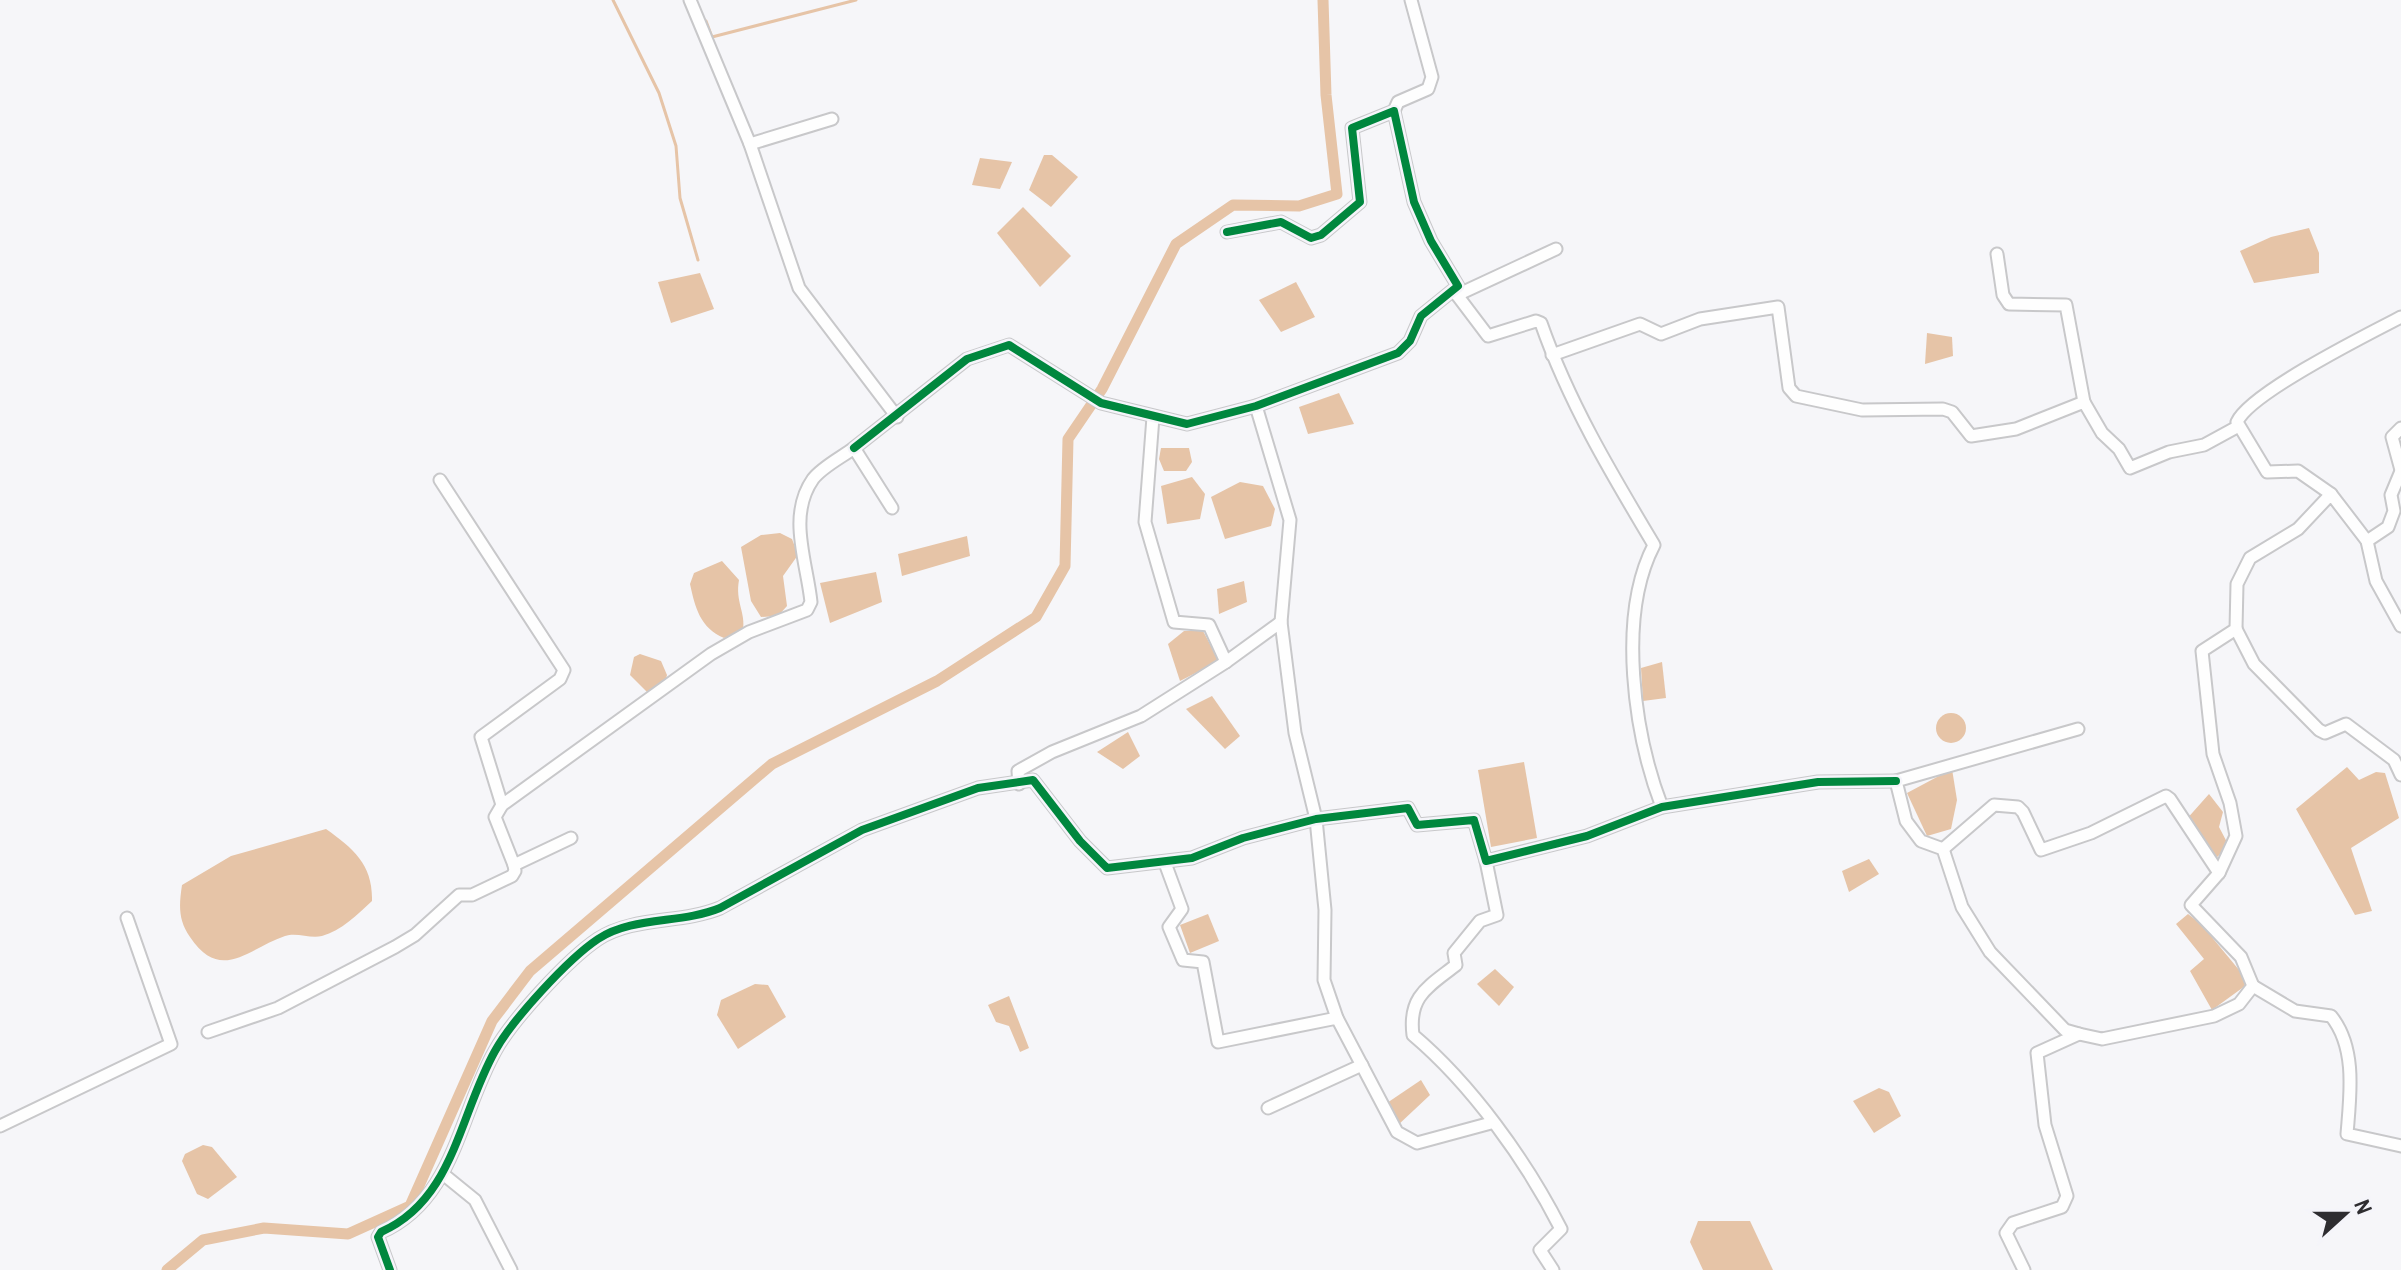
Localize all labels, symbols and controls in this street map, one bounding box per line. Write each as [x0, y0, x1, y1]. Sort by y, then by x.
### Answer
north arrow [2305, 1174, 2385, 1254]
text: N [2347, 1195, 2380, 1218]

